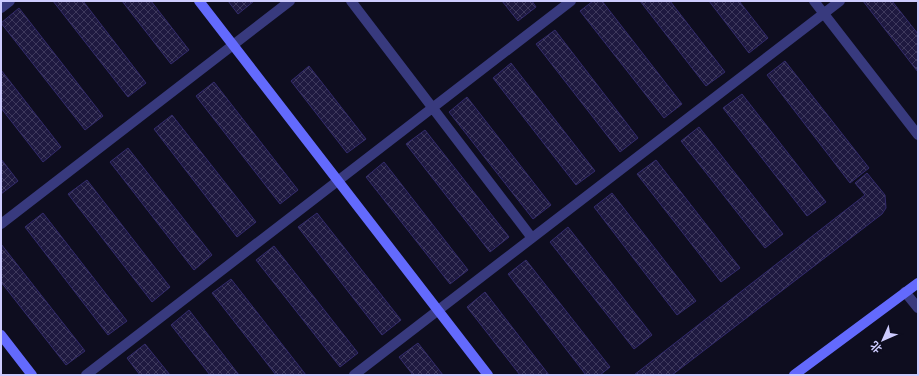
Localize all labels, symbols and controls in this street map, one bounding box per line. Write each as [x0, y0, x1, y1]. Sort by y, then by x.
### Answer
north arrow [863, 320, 903, 360]
text: 北 [868, 339, 884, 355]

